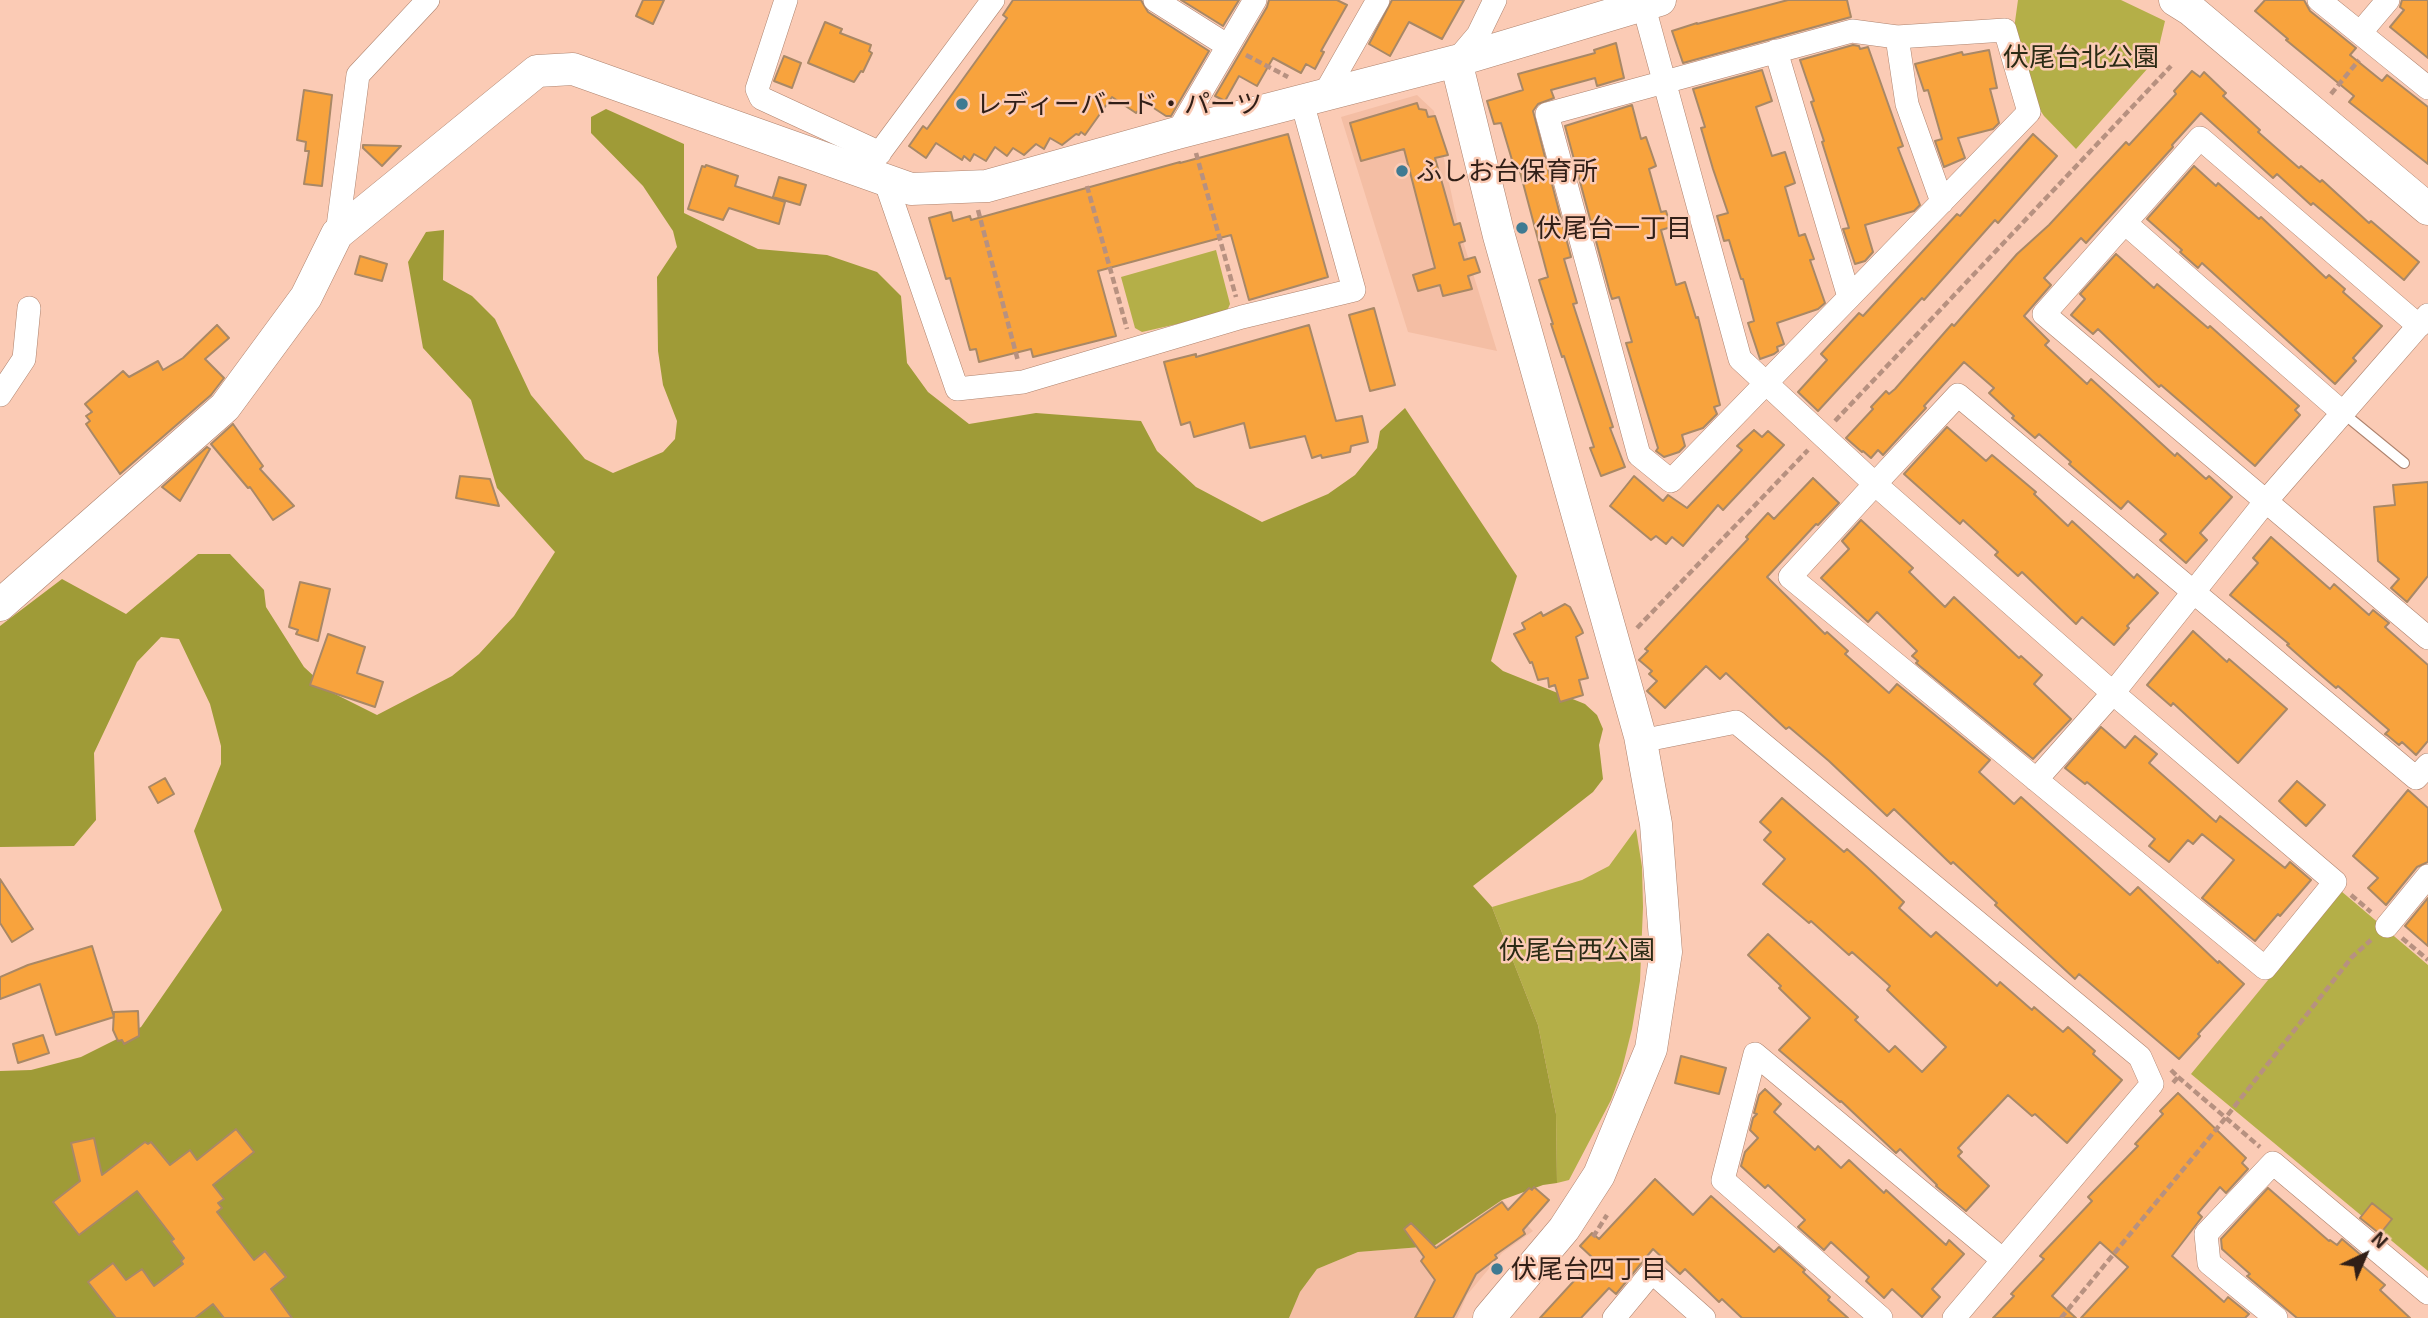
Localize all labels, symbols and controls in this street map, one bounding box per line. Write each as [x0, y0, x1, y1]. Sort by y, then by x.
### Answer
park label: 伏尾台北公園 [2003, 41, 2159, 73]
place label: レディーバード・パーツ [976, 88, 1262, 120]
marker: レディーバード・パーツ [954, 96, 970, 112]
place label: ふしお台保育所 [1416, 155, 1598, 187]
marker: ふしお台保育所 [1394, 163, 1410, 179]
place label: 伏尾台一丁目 [1536, 212, 1692, 244]
marker: 伏尾台一丁目 [1514, 220, 1530, 236]
park label: 伏尾台⻄公園 [1499, 934, 1655, 966]
north arrow [2330, 1220, 2400, 1290]
text: N [2367, 1226, 2393, 1253]
place label: 伏尾台四丁目 [1511, 1253, 1667, 1285]
marker: 伏尾台四丁目 [1489, 1261, 1505, 1277]

